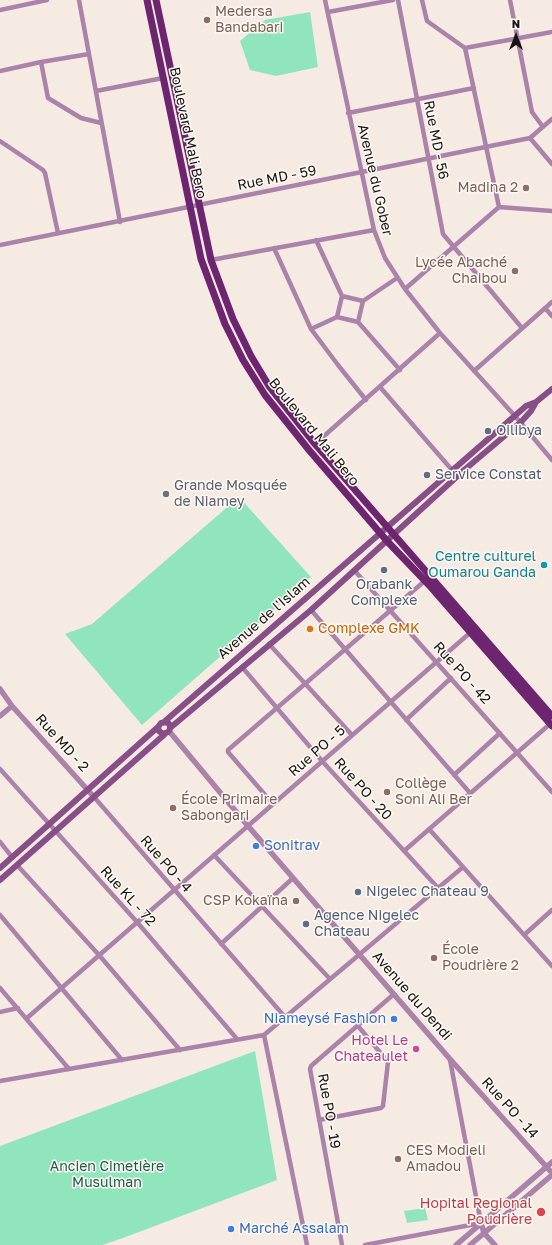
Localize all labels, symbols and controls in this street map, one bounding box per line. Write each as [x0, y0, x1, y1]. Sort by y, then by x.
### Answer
place label: Medersa Bandabari [215, 4, 283, 36]
marker: Medersa Bandabari [202, 15, 212, 25]
north arrow [496, 16, 536, 56]
text: N [512, 17, 520, 30]
street label: Boulevard Mali Bero [166, 66, 210, 200]
street label: Rue MD - 56 [420, 99, 452, 181]
street label: Avenue du Gober [354, 123, 396, 237]
street label: Rue MD - 59 [236, 162, 318, 194]
place label: Madina 2 [458, 180, 518, 196]
marker: Madina 2 [521, 183, 531, 193]
place label: Lycée Abaché Chaibou [415, 255, 507, 288]
marker: Lycée Abaché Chaibou [510, 266, 520, 276]
street label: Boulevard Mali Bero [265, 375, 363, 489]
place label: Oilibya [496, 423, 542, 439]
marker: Oilibya [483, 426, 493, 436]
place label: Service Constat [435, 467, 542, 483]
marker: Service Constat [422, 470, 432, 480]
place label: Grande Mosquée de Niamey [174, 478, 287, 510]
marker: Grande Mosquée de Niamey [161, 489, 171, 499]
place label: Centre culturel Oumarou Ganda [428, 549, 536, 582]
marker: Centre culturel Oumarou Ganda [539, 560, 549, 570]
marker: Orabank Complexe [379, 565, 389, 575]
street label: Avenue de l'Islam [214, 573, 314, 663]
place label: Orabank Complexe [351, 577, 417, 610]
place label: Complexe GMK [318, 621, 420, 637]
marker: Complexe GMK [305, 624, 315, 634]
street label: Rue PO - 42 [430, 638, 494, 708]
street label: Rue MD - 2 [32, 711, 92, 775]
street label: Rue PO - 5 [285, 722, 349, 780]
street label: Rue PO - 20 [331, 754, 395, 824]
place label: Collège Soni Ali Ber [395, 776, 472, 808]
marker: Collège Soni Ali Ber [382, 787, 392, 797]
place label: École Primaire Sabongari [181, 792, 277, 824]
marker: École Primaire Sabongari [168, 803, 178, 813]
street label: Rue PO - 4 [137, 832, 195, 896]
place label: Sonitrav [264, 838, 320, 854]
marker: Sonitrav [251, 841, 261, 851]
street label: Rue KL - 72 [97, 863, 159, 929]
place label: Nigelec Chateau 9 [366, 884, 489, 900]
marker: Nigelec Chateau 9 [353, 887, 363, 897]
place label: CSP Kokaïna [203, 893, 288, 909]
marker: CSP Kokaïna [291, 896, 301, 906]
place label: Agence Nigelec Chateau [314, 908, 419, 940]
marker: Agence Nigelec Chateau [301, 919, 311, 929]
place label: École Poudrière 2 [442, 942, 519, 974]
street label: Avenue du Dendi [369, 948, 455, 1044]
marker: École Poudrière 2 [429, 953, 439, 963]
place label: Niameysé Fashion [264, 1011, 386, 1027]
marker: Niameysé Fashion [389, 1014, 399, 1024]
place label: Hotel Le Chateaulet [334, 1033, 408, 1066]
marker: Hotel Le Chateaulet [411, 1044, 421, 1054]
street label: Rue PO - 19 [314, 1072, 344, 1150]
street label: Rue PO - 14 [478, 1074, 542, 1142]
place label: CES Modieli Amadou [406, 1143, 486, 1176]
marker: CES Modieli Amadou [393, 1154, 403, 1164]
park label: Ancien Cimetière Musulman [50, 1159, 164, 1192]
place label: Hopital Regional Poudrière [420, 1196, 532, 1228]
marker: Hopital Regional Poudrière [535, 1206, 547, 1218]
place label: Marché Assalam [239, 1221, 349, 1237]
marker: Marché Assalam [226, 1224, 236, 1234]

